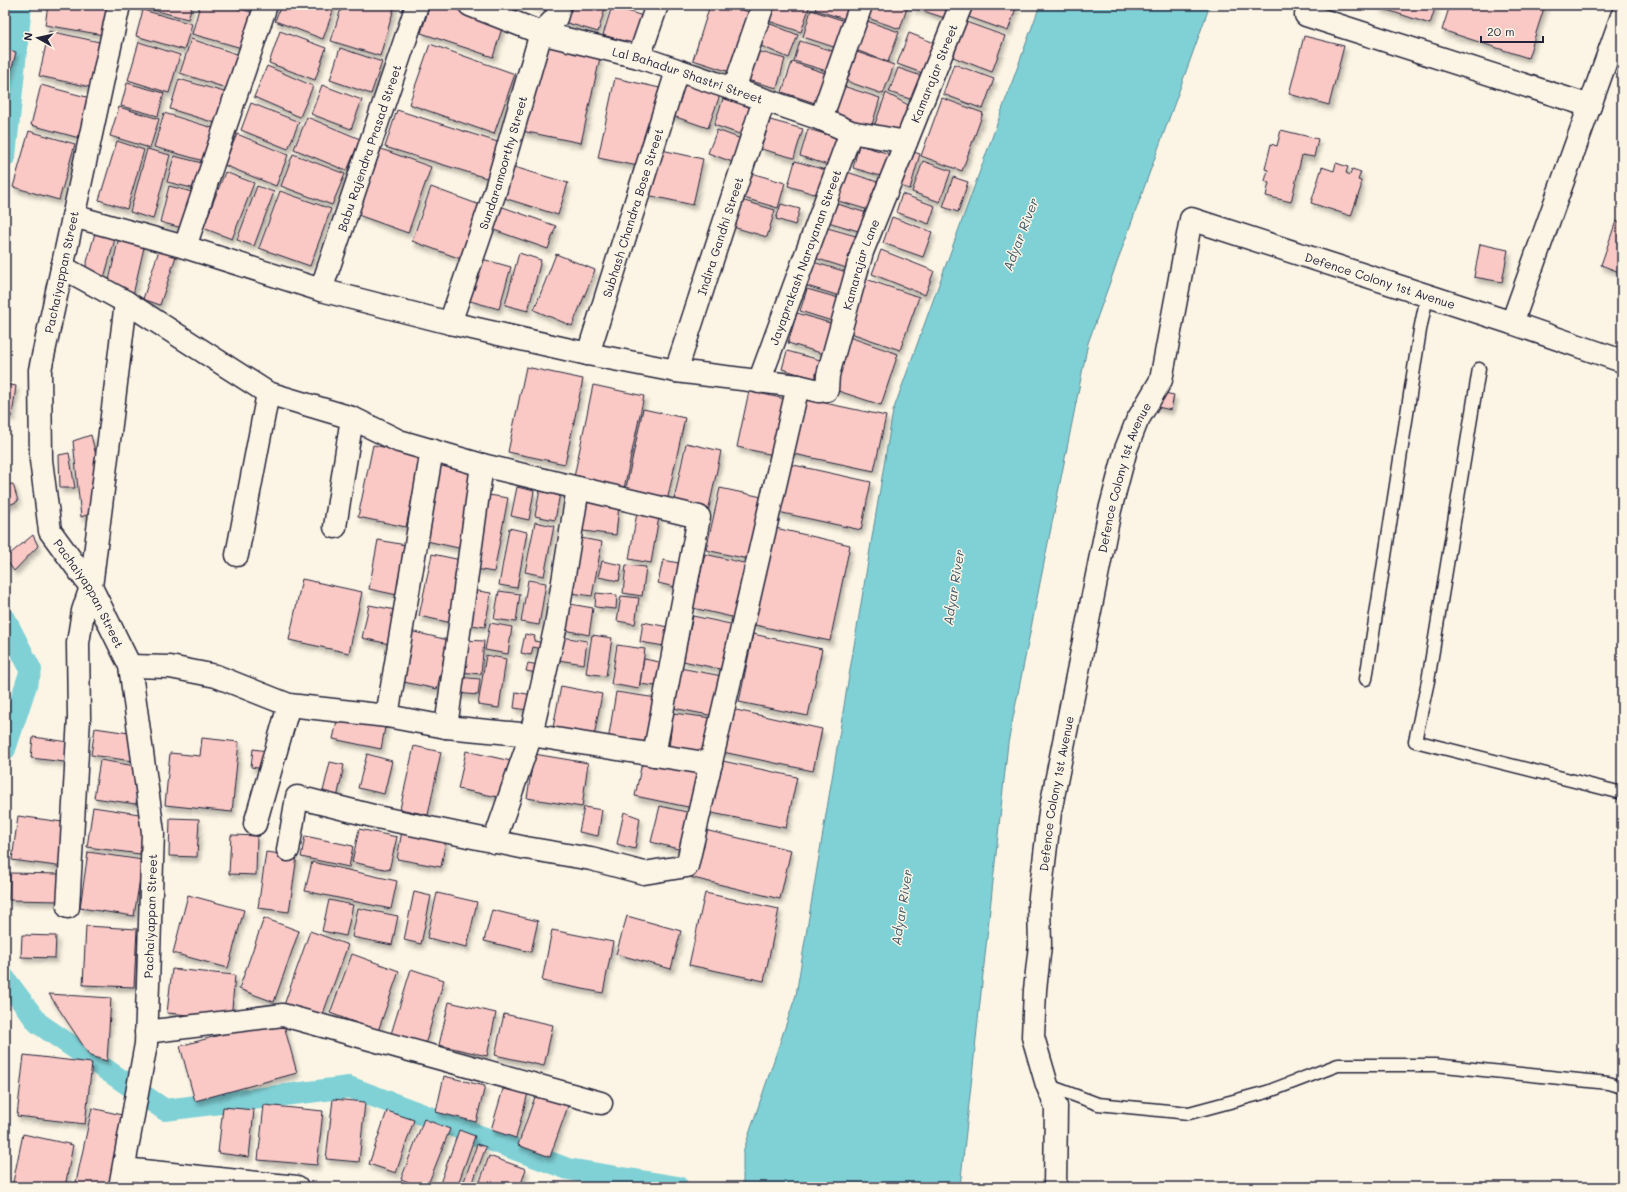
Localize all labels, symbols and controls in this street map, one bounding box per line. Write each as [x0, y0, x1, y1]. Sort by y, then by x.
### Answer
north arrow [18, 18, 58, 58]
scale bar [1481, 18, 1543, 44]
street label: Kamarajar Street [907, 21, 961, 125]
text: 20 m [1487, 23, 1515, 39]
text: N [20, 31, 36, 42]
street label: Lal Bahadur Shastri Street [611, 43, 765, 107]
street label: Babu Rajendra Prasad Street [333, 62, 404, 233]
street label: Sundaramoorthy Street [475, 94, 530, 231]
street label: Subhash Chandra Bose Street [598, 126, 666, 299]
street label: Jayaprakash Narayanan Street [765, 167, 844, 347]
street label: Indira Gandhi Street [693, 175, 747, 297]
water label: Adyar River [998, 195, 1042, 273]
street label: Pachaiyappan Street [40, 209, 82, 335]
street label: Kamarajar Lane [838, 216, 882, 312]
street label: Defence Colony 1st Avenue [1303, 248, 1457, 312]
street label: Defence Colony 1st Avenue [1094, 399, 1154, 554]
street label: Pachaiyappan Street [50, 536, 128, 651]
water label: Adyar River [939, 547, 967, 626]
street label: Defence Colony 1st Avenue [1035, 714, 1077, 872]
street label: Pachaiyappan Street [140, 854, 160, 978]
water label: Adyar River [887, 867, 915, 946]

